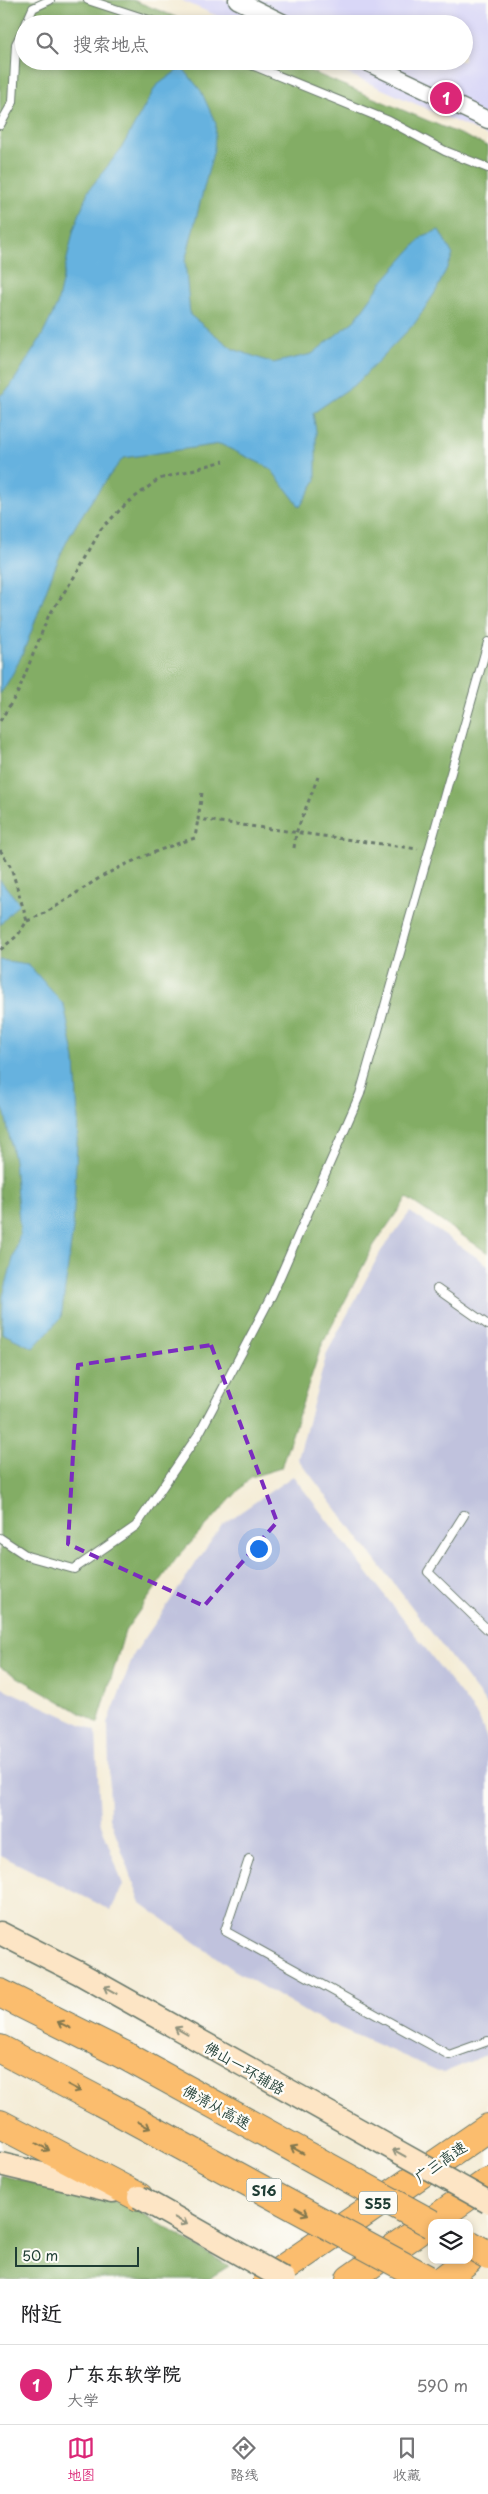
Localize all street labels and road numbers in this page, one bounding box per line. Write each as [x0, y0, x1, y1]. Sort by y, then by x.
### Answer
street label: 佛山一环辅路 [200, 2035, 290, 2099]
street label: 佛清从高速 [179, 2078, 255, 2134]
street label: 广三高速 [409, 2134, 471, 2188]
road number: S16 [246, 2178, 282, 2202]
road number: S55 [359, 2192, 397, 2214]

